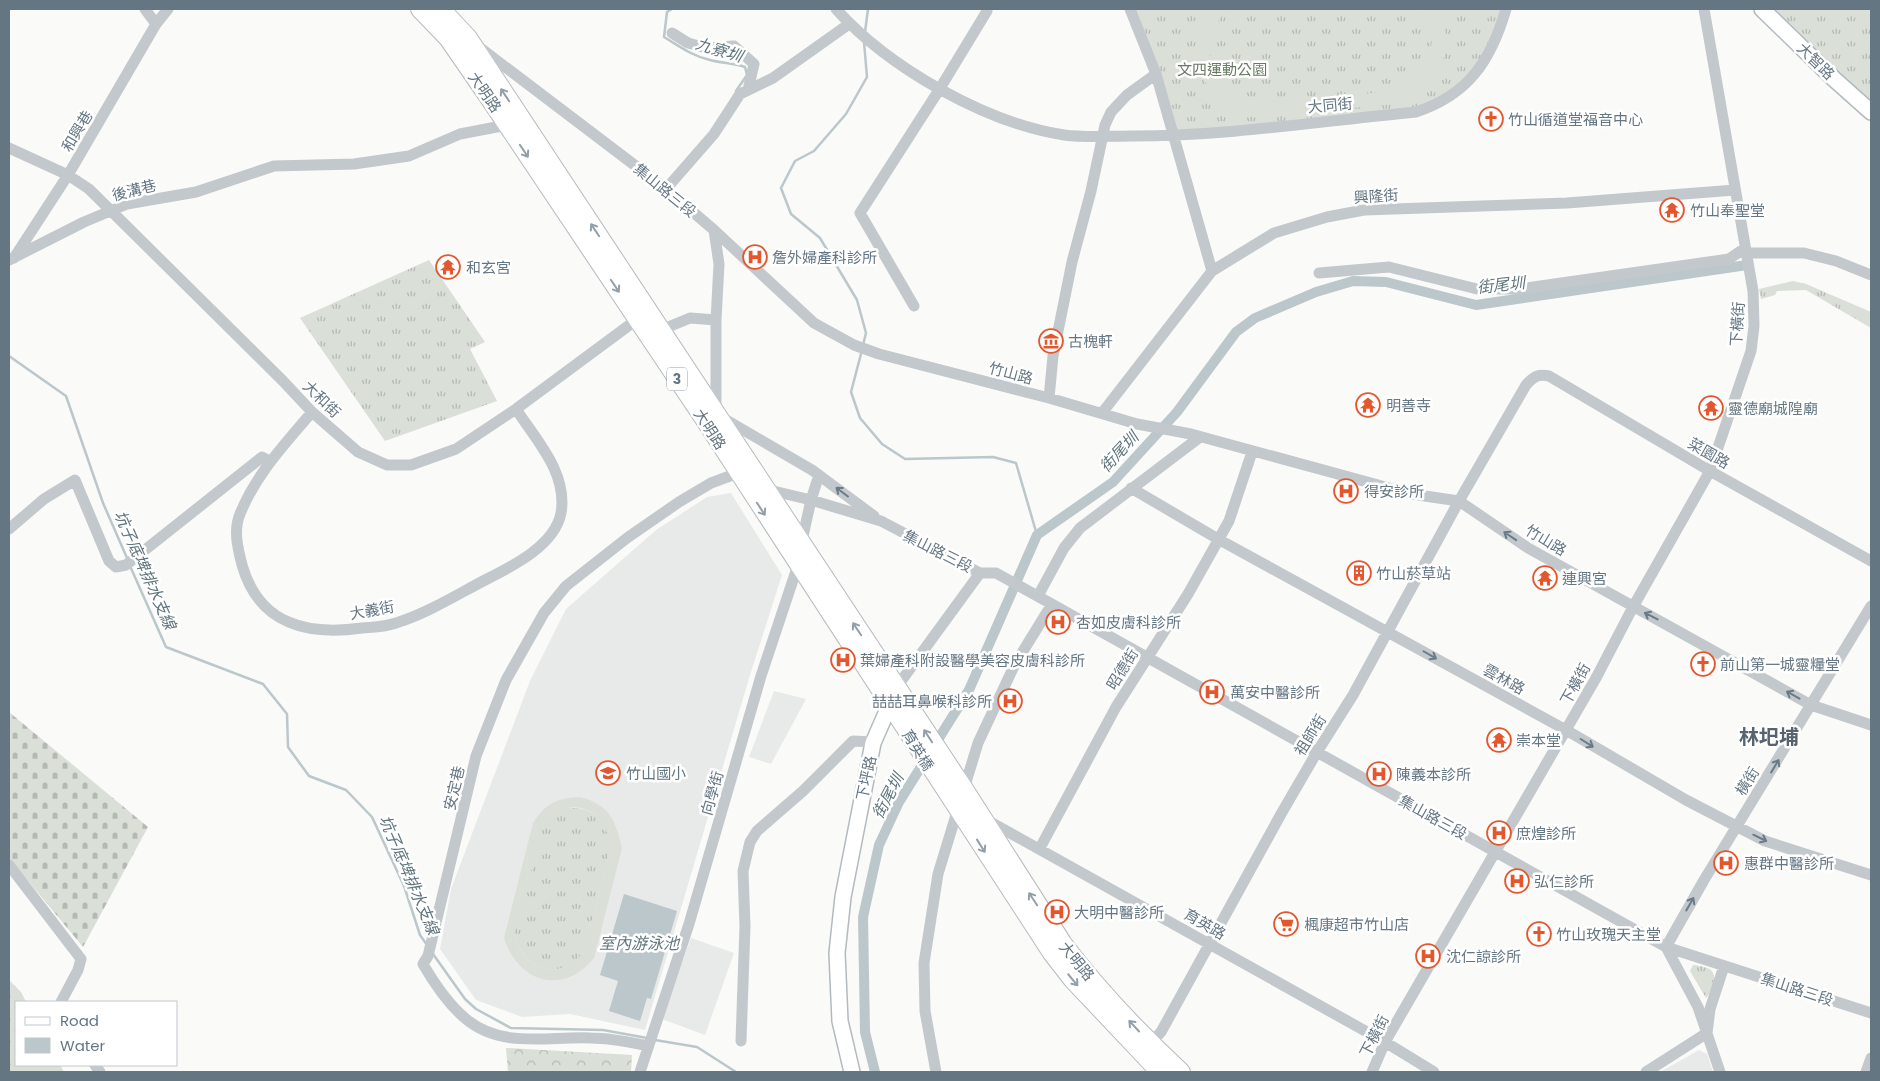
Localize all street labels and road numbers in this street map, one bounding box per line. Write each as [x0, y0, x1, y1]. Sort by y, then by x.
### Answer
street label: 大智路 [1793, 38, 1839, 84]
street label: 大明路 [464, 67, 506, 117]
street label: 大同街 [1307, 93, 1353, 117]
street label: 和興巷 [56, 106, 98, 156]
street label: 集山路三段 [629, 158, 701, 222]
street label: 後溝巷 [110, 174, 158, 206]
street label: 興隆街 [1353, 184, 1399, 208]
street label: 下橫街 [1725, 301, 1749, 347]
street label: 竹山路 [987, 357, 1035, 389]
road number: 3 [667, 368, 687, 390]
street label: 大和街 [299, 376, 345, 422]
street label: 大明路 [689, 404, 731, 454]
street label: 菜園路 [1684, 433, 1734, 473]
street label: 竹山路 [1521, 519, 1571, 561]
street label: 集山路三段 [900, 525, 976, 577]
street label: 大義街 [348, 596, 396, 624]
street label: 昭德街 [1101, 644, 1143, 694]
street label: 雲林路 [1479, 659, 1529, 699]
street label: 下橫街 [1555, 659, 1595, 709]
street label: 祖師街 [1289, 710, 1331, 760]
street label: 育英橋 [897, 725, 939, 775]
street label: 下坪路 [851, 754, 881, 802]
street label: 橫街 [1730, 763, 1764, 799]
street label: 安定巷 [439, 764, 469, 812]
street label: 向學街 [696, 768, 728, 818]
street label: 集山路三段 [1395, 790, 1471, 844]
street label: 育英路 [1180, 904, 1230, 944]
street label: 大明路 [1055, 937, 1099, 985]
street label: 集山路三段 [1758, 967, 1836, 1011]
street label: 下橫街 [1354, 1011, 1394, 1061]

